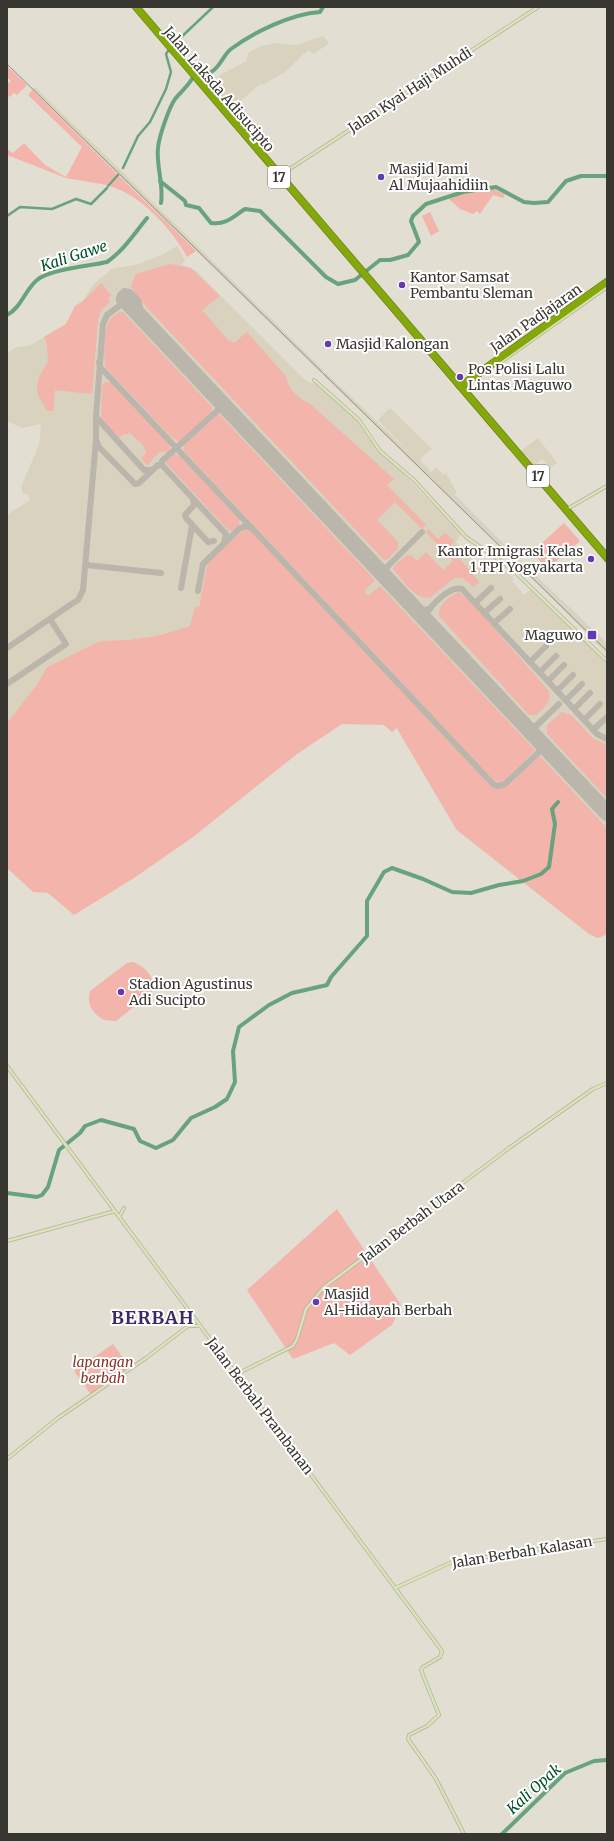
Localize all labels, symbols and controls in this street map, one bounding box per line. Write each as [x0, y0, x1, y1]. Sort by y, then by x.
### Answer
street label: Jalan Laksda Adisucipto [159, 22, 278, 155]
street label: Jalan Kyai Haji Muhdi [344, 43, 476, 137]
place label: Masjid Jami Al Mujaahidiin [388, 160, 489, 194]
road number: 17 [268, 166, 290, 188]
marker: Masjid Jami Al Mujaahidiin [376, 172, 386, 182]
water label: Kali Gawe [37, 236, 110, 276]
place label: Kantor Samsat Pembantu Sleman [410, 268, 533, 302]
marker: Kantor Samsat Pembantu Sleman [397, 280, 407, 290]
street label: Jalan Padjajaran [486, 280, 585, 357]
place label: Masjid Kalongan [336, 335, 449, 353]
marker: Masjid Kalongan [323, 339, 333, 349]
place label: Pos Polisi Lalu Lintas Maguwo [468, 360, 572, 394]
marker: Pos Polisi Lalu Lintas Maguwo [455, 372, 465, 382]
road number: 17 [527, 465, 549, 487]
place label: Kantor Imigrasi Kelas 1 TPI Yogyakarta [438, 542, 583, 576]
marker: Kantor Imigrasi Kelas 1 TPI Yogyakarta [586, 554, 596, 564]
place label: Maguwo [525, 626, 583, 644]
marker: Maguwo [586, 629, 598, 641]
place label: Stadion Agustinus Adi Sucipto [128, 975, 253, 1009]
marker: Stadion Agustinus Adi Sucipto [116, 987, 126, 997]
street label: Jalan Berbah Utara [356, 1177, 468, 1268]
place label: Masjid Al-Hidayah Berbah [323, 1285, 452, 1319]
marker: Masjid Al-Hidayah Berbah [311, 1297, 321, 1307]
district label: BERBAH [111, 1306, 195, 1329]
street label: Jalan Berbah Prambanan [202, 1333, 317, 1478]
park label: lapangan berbah [73, 1353, 133, 1387]
street label: Jalan Berbah Kalasan [450, 1532, 594, 1572]
water label: Kali Opak [502, 1759, 565, 1819]

